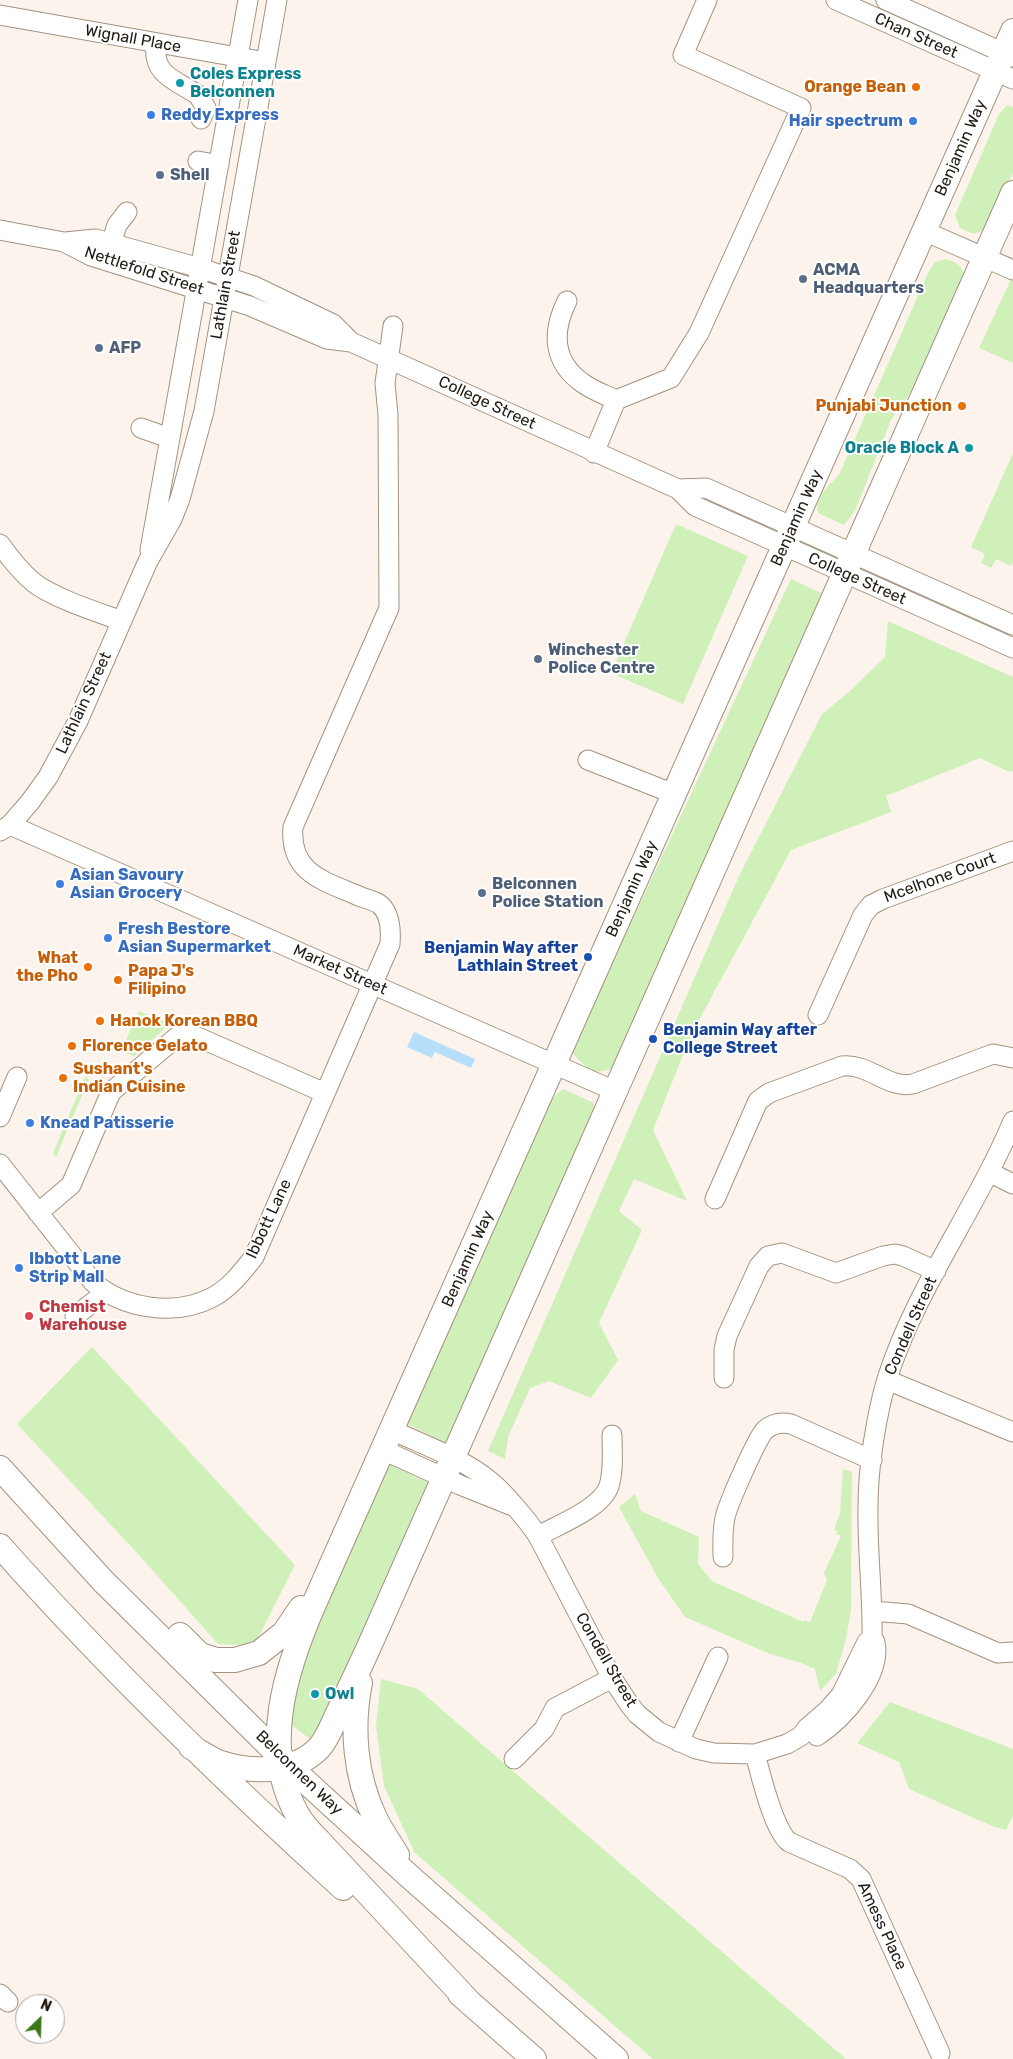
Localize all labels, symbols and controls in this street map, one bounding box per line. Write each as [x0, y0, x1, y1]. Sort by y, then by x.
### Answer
street label: Chan Street [871, 9, 961, 63]
street label: Wignall Place [83, 21, 183, 57]
place label: Coles Express Belconnen [190, 64, 301, 102]
marker: Coles Express Belconnen [174, 77, 186, 89]
place label: Orange Bean [804, 77, 906, 97]
marker: Orange Bean [910, 81, 922, 93]
street label: Benjamin Way [931, 97, 991, 199]
place label: Reddy Express [161, 105, 279, 125]
marker: Reddy Express [145, 109, 157, 121]
place label: Hair spectrum [789, 111, 903, 131]
marker: Hair spectrum [907, 115, 919, 127]
place label: Shell [170, 165, 210, 185]
marker: Shell [154, 169, 166, 181]
street label: Lathlain Street [207, 229, 245, 341]
street label: Nettlefold Street [82, 243, 206, 299]
place label: ACMA Headquarters [813, 260, 924, 298]
marker: ACMA Headquarters [797, 273, 809, 285]
place label: AFP [109, 338, 141, 358]
marker: AFP [93, 342, 105, 354]
street label: College Street [435, 372, 539, 434]
place label: Punjabi Junction [815, 396, 952, 416]
marker: Punjabi Junction [956, 400, 968, 412]
place label: Oracle Block A [845, 438, 959, 458]
marker: Oracle Block A [963, 442, 975, 454]
street label: Benjamin Way [767, 467, 827, 569]
street label: College Street [805, 549, 909, 609]
place label: Winchester Police Centre [548, 640, 655, 678]
street label: Lathlain Street [52, 649, 116, 757]
marker: Winchester Police Centre [532, 653, 544, 665]
street label: Benjamin Way [602, 838, 662, 940]
street label: Mcelhone Court [881, 849, 999, 907]
place label: Asian Savoury Asian Grocery [70, 865, 184, 903]
place label: Belconnen Police Station [492, 874, 604, 912]
marker: Asian Savoury Asian Grocery [54, 878, 66, 890]
marker: Belconnen Police Station [476, 887, 488, 899]
place label: Fresh Bestore Asian Supermarket [118, 919, 271, 957]
marker: Fresh Bestore Asian Supermarket [102, 932, 114, 944]
place label: Benjamin Way after Lathlain Street [424, 938, 578, 976]
street label: Market Street [290, 941, 390, 999]
place label: What the Pho [16, 948, 78, 986]
marker: Benjamin Way after Lathlain Street [582, 951, 594, 963]
marker: What the Pho [82, 961, 94, 973]
place label: Papa J's Filipino [128, 961, 194, 999]
marker: Papa J's Filipino [112, 974, 124, 986]
place label: Hanok Korean BBQ [110, 1011, 258, 1031]
marker: Hanok Korean BBQ [94, 1015, 106, 1027]
place label: Benjamin Way after College Street [663, 1020, 817, 1058]
marker: Benjamin Way after College Street [647, 1033, 659, 1045]
place label: Florence Gelato [82, 1036, 208, 1056]
marker: Florence Gelato [66, 1040, 78, 1052]
place label: Sushant's Indian Cuisine [73, 1059, 186, 1097]
marker: Sushant's Indian Cuisine [57, 1072, 69, 1084]
place label: Knead Patisserie [40, 1113, 174, 1133]
marker: Knead Patisserie [24, 1117, 36, 1129]
street label: Ibbott Lane [242, 1176, 296, 1262]
street label: Benjamin Way [438, 1208, 498, 1310]
place label: Ibbott Lane Strip Mall [29, 1249, 121, 1287]
marker: Ibbott Lane Strip Mall [13, 1262, 25, 1274]
street label: Condell Street [881, 1274, 941, 1378]
place label: Chemist Warehouse [39, 1297, 127, 1335]
marker: Chemist Warehouse [23, 1310, 35, 1322]
street label: Condell Street [571, 1609, 641, 1711]
place label: Owl [325, 1684, 354, 1704]
marker: Owl [309, 1688, 321, 1700]
street label: Belconnen Way [252, 1727, 346, 1819]
street label: Amess Place [853, 1879, 911, 1973]
north arrow [15, 1994, 65, 2044]
text: N [38, 1996, 54, 2016]

